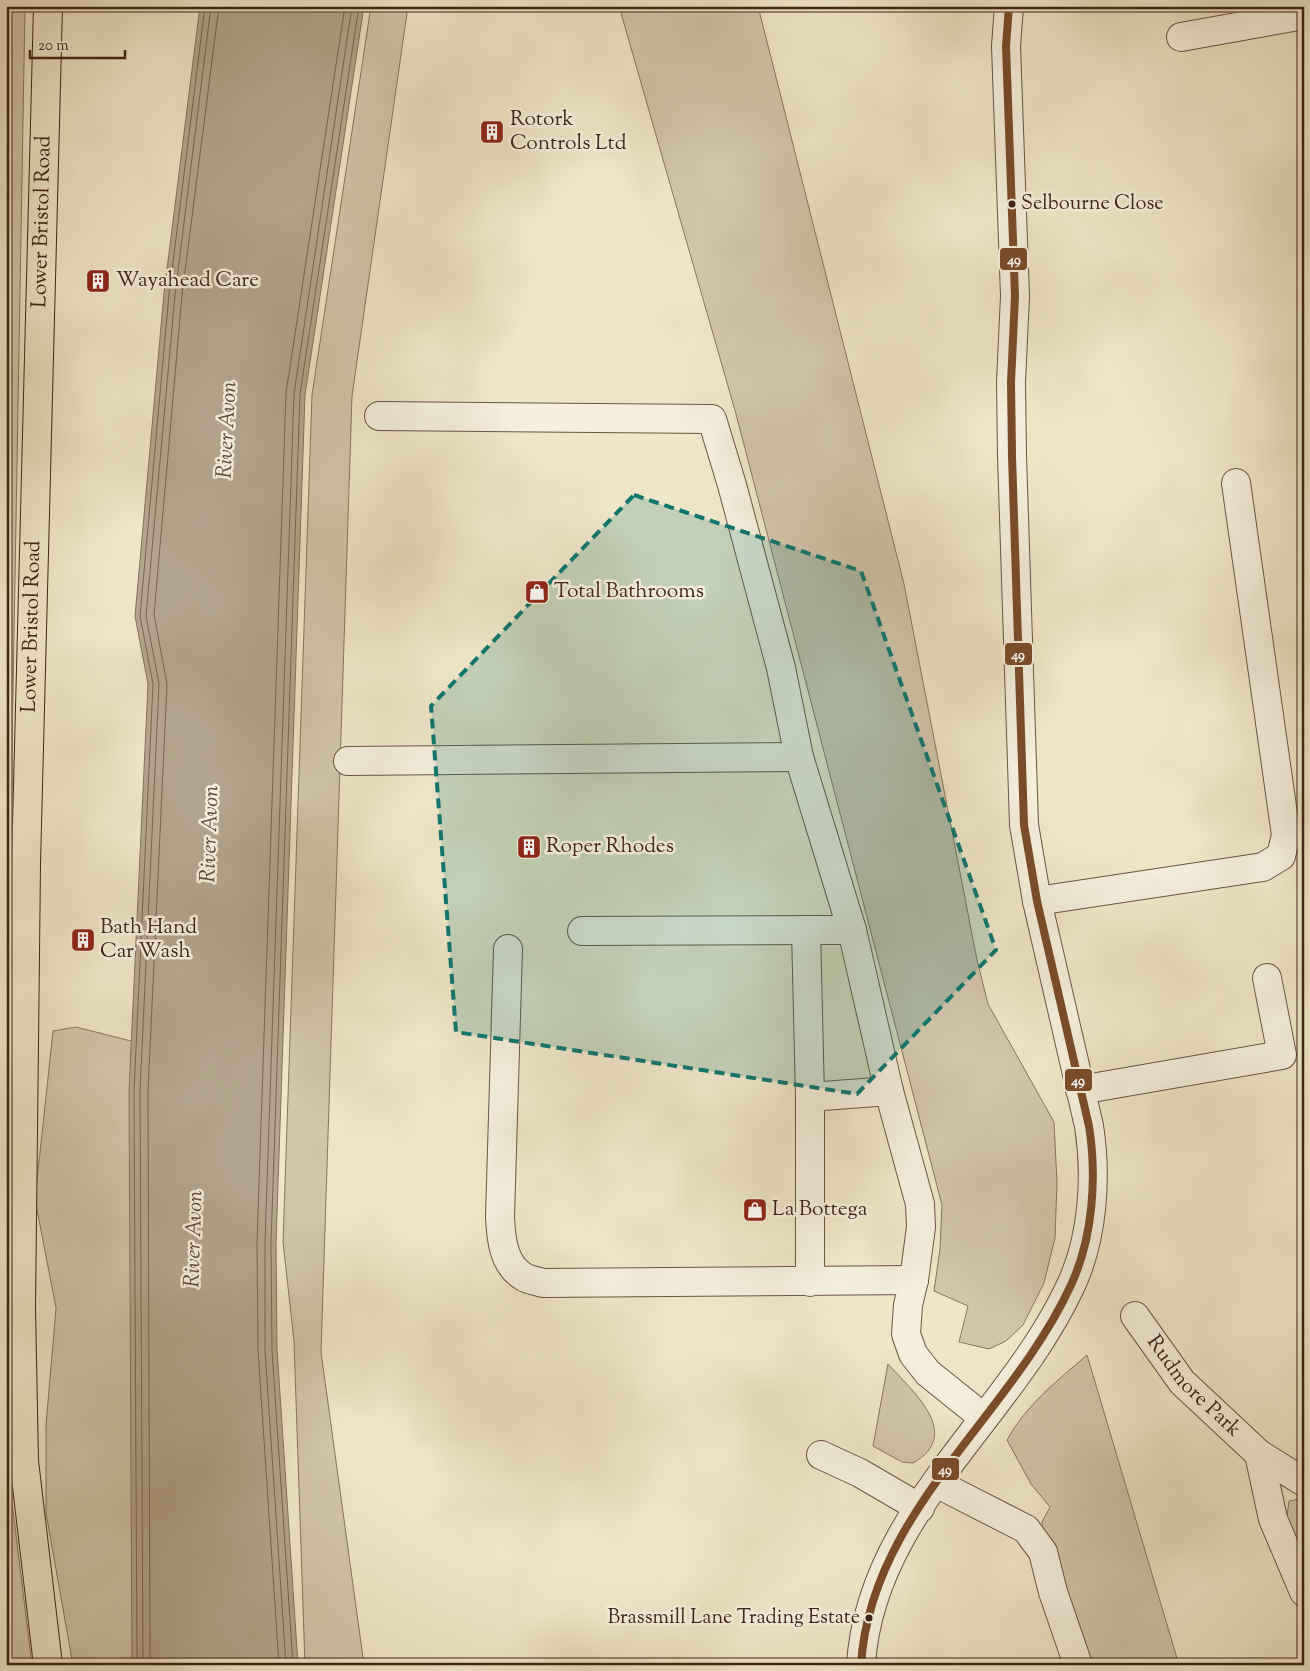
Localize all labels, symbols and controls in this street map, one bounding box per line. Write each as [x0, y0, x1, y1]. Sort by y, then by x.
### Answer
scale bar [30, 28, 125, 60]
text: 20 m [38, 36, 69, 57]
place label: Rotork Controls Ltd [510, 105, 627, 159]
building icon: Rotork Controls Ltd [479, 119, 505, 145]
street label: Lower Bristol Road [25, 135, 60, 308]
place label: Selbourne Close [1021, 190, 1164, 219]
marker: Selbourne Close [1007, 199, 1017, 209]
line badge: 49 [999, 247, 1028, 271]
text: 49 [1006, 251, 1021, 271]
place label: Wayahead Care [116, 266, 259, 296]
building icon: Wayahead Care [85, 268, 111, 294]
water label: River Avon [209, 380, 247, 479]
street label: Lower Bristol Road [15, 540, 49, 713]
place label: Total Bathrooms [554, 577, 704, 607]
shop icon: Total Bathrooms [524, 579, 550, 605]
line badge: 49 [1004, 642, 1033, 666]
text: 49 [1010, 646, 1025, 666]
water label: River Avon [193, 784, 229, 883]
place label: Roper Rhodes [546, 832, 674, 862]
building icon: Roper Rhodes [516, 834, 542, 860]
place label: Bath Hand Car Wash [100, 913, 197, 967]
building icon: Bath Hand Car Wash [70, 927, 96, 953]
line badge: 49 [1064, 1068, 1093, 1092]
text: 49 [1070, 1072, 1085, 1092]
water label: River Avon [177, 1189, 213, 1288]
place label: La Bottega [772, 1195, 868, 1225]
shop icon: La Bottega [742, 1197, 768, 1223]
street label: Rudmore Park [1139, 1330, 1248, 1445]
line badge: 49 [931, 1457, 960, 1481]
text: 49 [937, 1461, 952, 1481]
place label: Brassmill Lane Trading Estate [608, 1604, 860, 1633]
marker: Brassmill Lane Trading Estate [864, 1613, 874, 1623]

